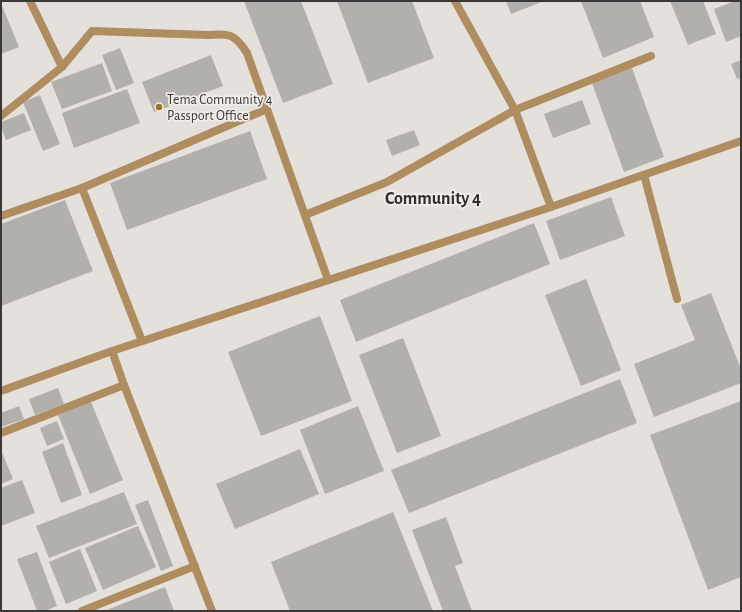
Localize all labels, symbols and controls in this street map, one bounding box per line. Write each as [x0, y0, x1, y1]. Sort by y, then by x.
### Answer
place label: Tema Community 4 Passport Office [167, 93, 273, 123]
marker: Tema Community 4 Passport Office [154, 102, 164, 112]
district label: Community 4 [385, 190, 481, 208]

